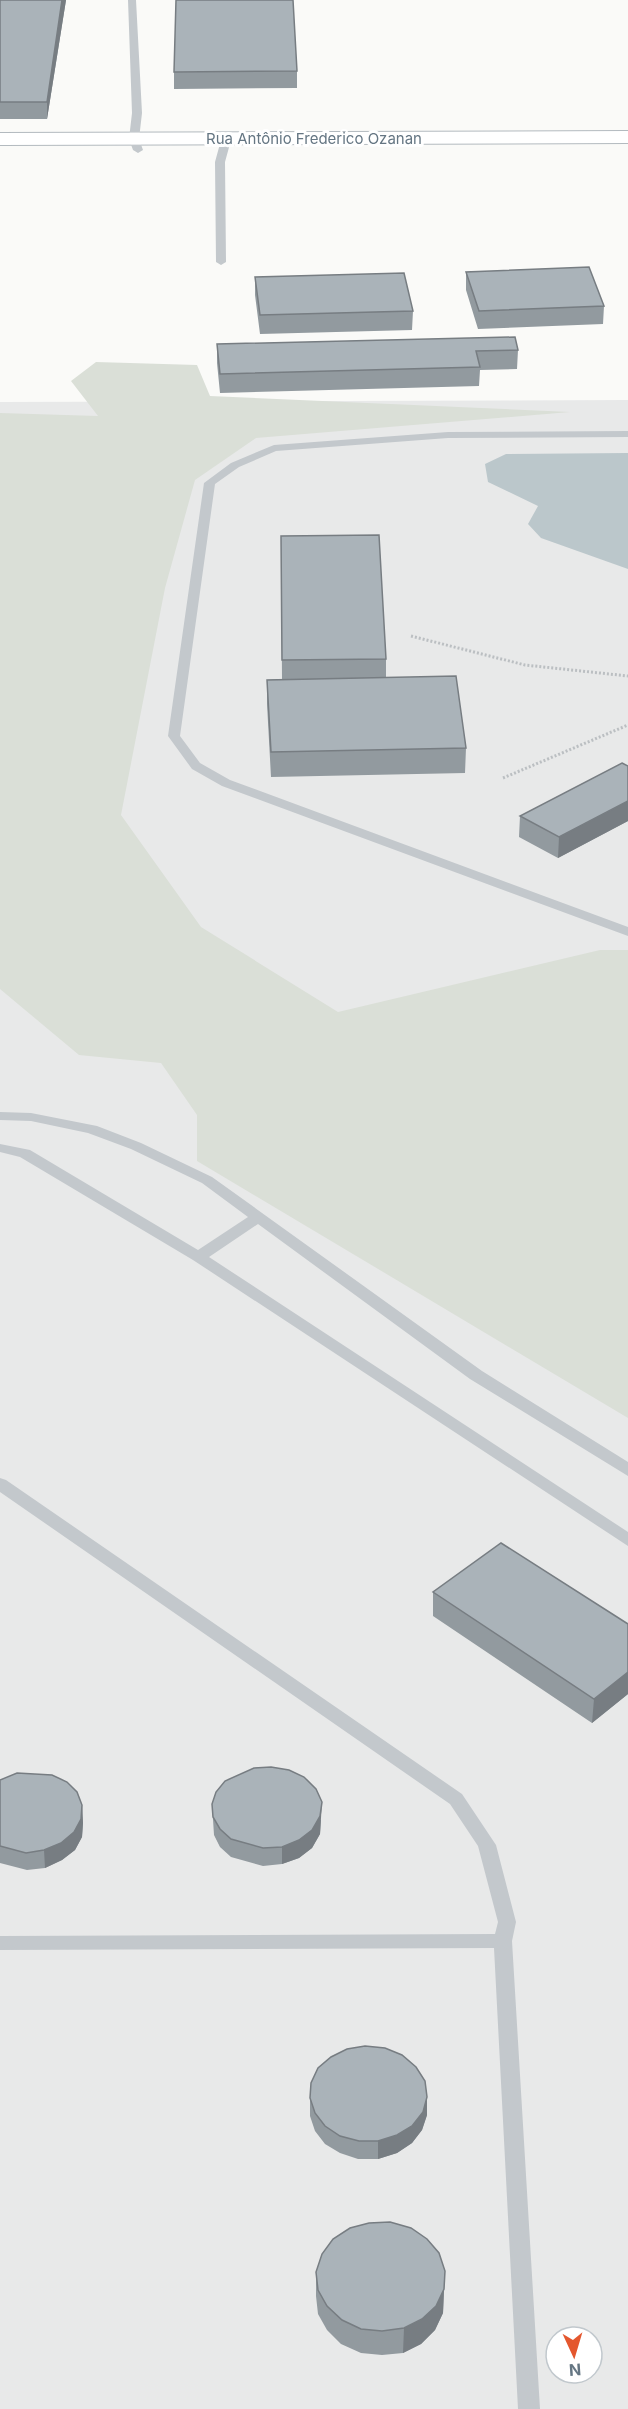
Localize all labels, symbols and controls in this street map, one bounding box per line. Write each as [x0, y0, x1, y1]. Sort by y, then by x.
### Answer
street label: Rua Antônio Frederico Ozanan [206, 129, 422, 148]
north arrow [544, 2325, 604, 2385]
text: N [568, 2360, 582, 2380]

